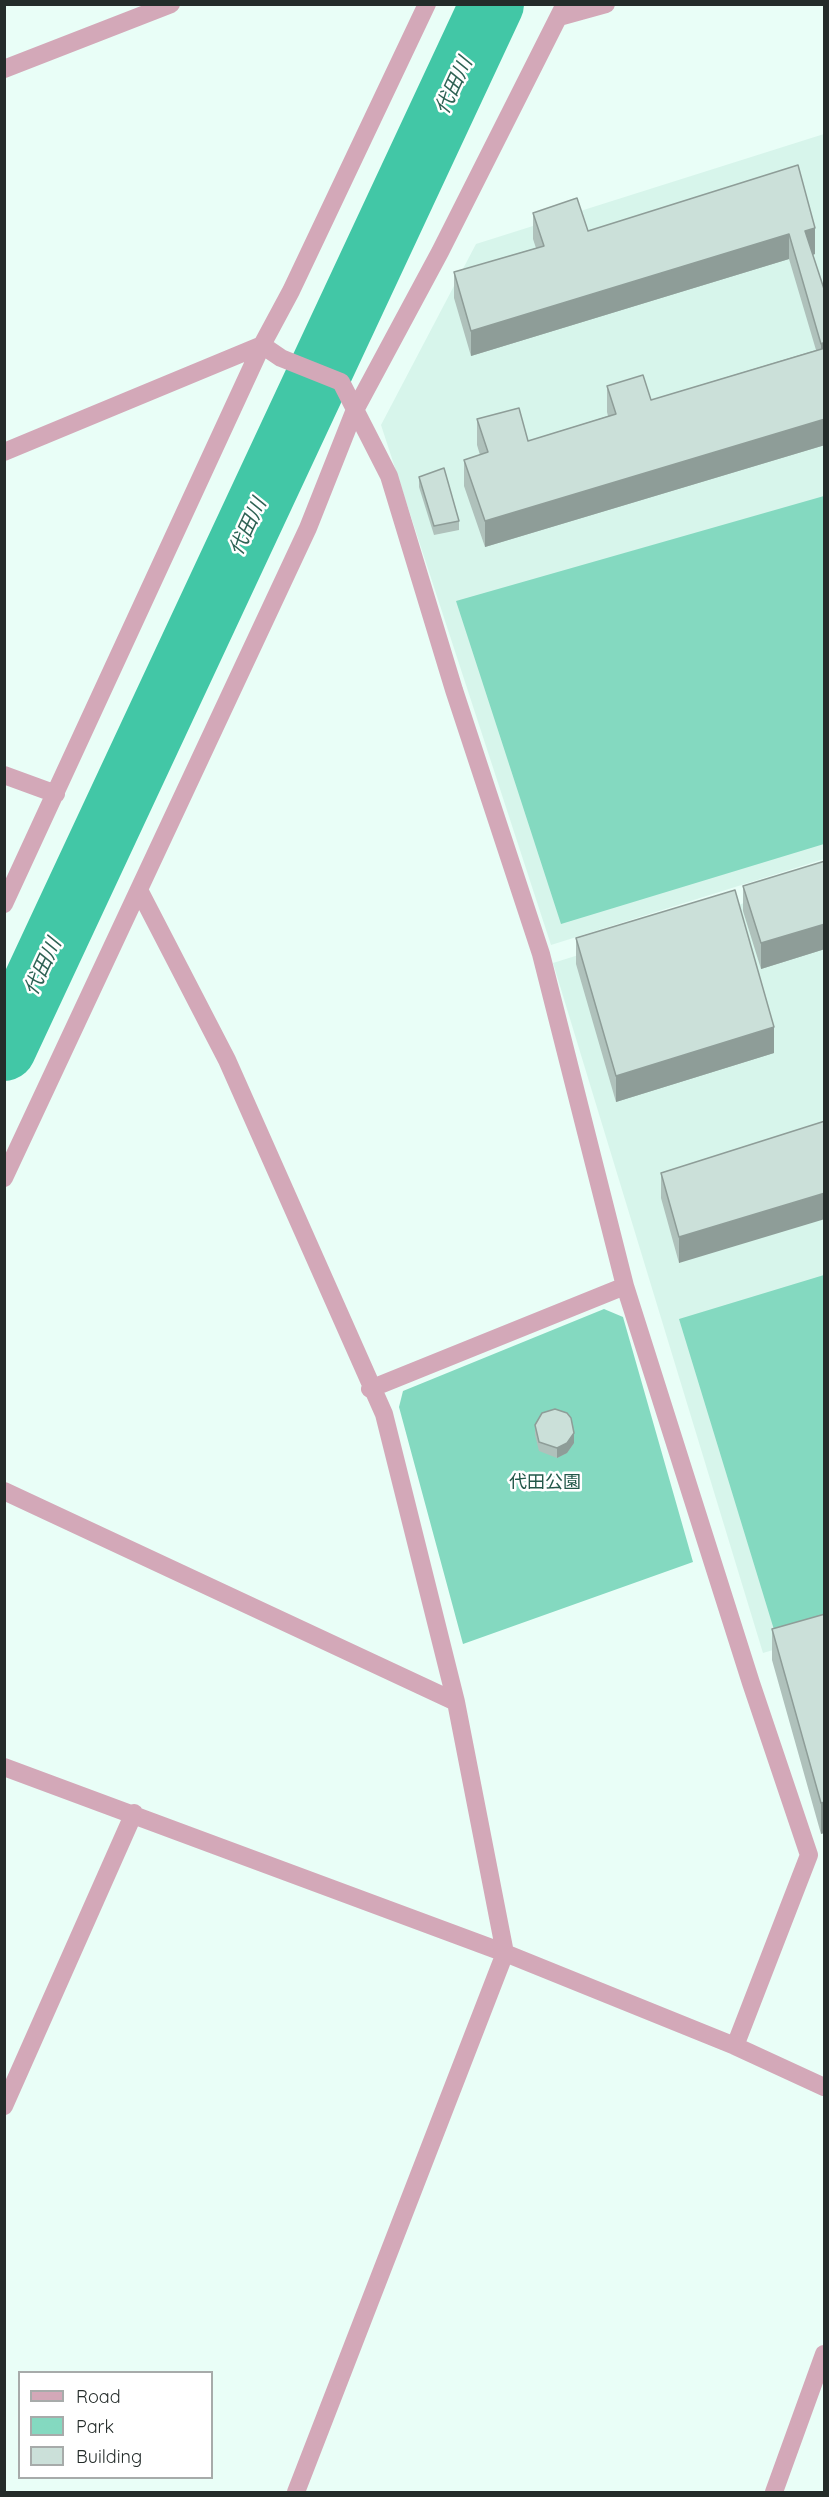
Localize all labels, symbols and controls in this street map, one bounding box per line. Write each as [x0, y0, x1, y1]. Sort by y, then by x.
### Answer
water label: 代田川 [430, 54, 478, 118]
water label: 代田川 [224, 495, 272, 559]
water label: 代田川 [19, 935, 67, 999]
park label: 代田公園 [509, 1472, 581, 1494]
legend [18, 2371, 213, 2479]
text: Road [76, 2385, 121, 2408]
text: Park [76, 2415, 114, 2438]
text: Building [76, 2445, 142, 2468]

